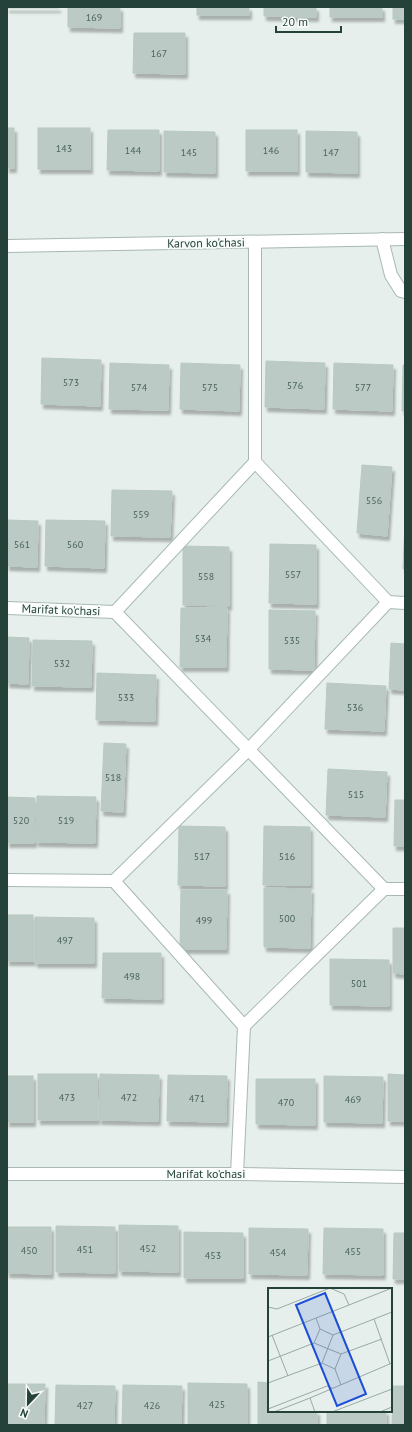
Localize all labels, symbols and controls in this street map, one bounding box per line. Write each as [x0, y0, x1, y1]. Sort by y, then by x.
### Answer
scale bar [276, 8, 341, 34]
house number: 169 [86, 11, 102, 24]
text: 20 m [282, 14, 308, 29]
house number: 167 [151, 47, 167, 60]
house number: 143 [56, 142, 72, 155]
house number: 144 [125, 144, 142, 157]
house number: 146 [263, 144, 279, 157]
house number: 145 [181, 146, 197, 159]
house number: 147 [323, 146, 339, 159]
street label: Karvon ko'chasi [167, 234, 245, 251]
house number: 573 [63, 376, 79, 389]
house number: 576 [287, 379, 303, 392]
house number: 574 [131, 381, 148, 394]
house number: 575 [202, 381, 218, 394]
house number: 577 [355, 381, 371, 394]
house number: 556 [366, 494, 382, 507]
house number: 559 [133, 508, 149, 521]
house number: 561 [14, 538, 30, 551]
house number: 560 [67, 538, 84, 551]
house number: 557 [285, 568, 301, 581]
house number: 558 [198, 570, 214, 583]
street label: Marifat ko'chasi [21, 601, 101, 618]
house number: 534 [195, 632, 212, 645]
house number: 535 [284, 634, 300, 647]
house number: 532 [54, 657, 70, 670]
house number: 533 [118, 691, 134, 704]
house number: 536 [347, 701, 363, 714]
house number: 518 [105, 771, 121, 784]
house number: 515 [348, 788, 364, 801]
house number: 520 [13, 814, 30, 827]
house number: 519 [58, 814, 74, 827]
house number: 517 [194, 850, 210, 863]
house number: 516 [279, 850, 295, 863]
house number: 500 [279, 912, 296, 925]
house number: 499 [196, 914, 212, 927]
house number: 497 [57, 934, 73, 947]
house number: 498 [124, 970, 140, 983]
house number: 501 [351, 977, 367, 990]
house number: 473 [59, 1091, 75, 1104]
house number: 472 [121, 1091, 137, 1104]
house number: 471 [189, 1092, 205, 1105]
house number: 469 [345, 1093, 361, 1106]
house number: 470 [278, 1096, 295, 1109]
street label: Marifat ko'chasi [167, 1166, 245, 1181]
house number: 452 [140, 1242, 156, 1255]
house number: 451 [77, 1243, 93, 1256]
house number: 450 [21, 1244, 38, 1257]
house number: 455 [345, 1245, 361, 1258]
house number: 454 [270, 1246, 287, 1259]
house number: 453 [205, 1249, 221, 1262]
inset map [268, 1288, 392, 1412]
north arrow [8, 1384, 48, 1424]
house number: 425 [209, 1398, 225, 1411]
house number: 427 [77, 1399, 93, 1412]
house number: 426 [144, 1399, 160, 1412]
text: N [18, 1405, 30, 1421]

